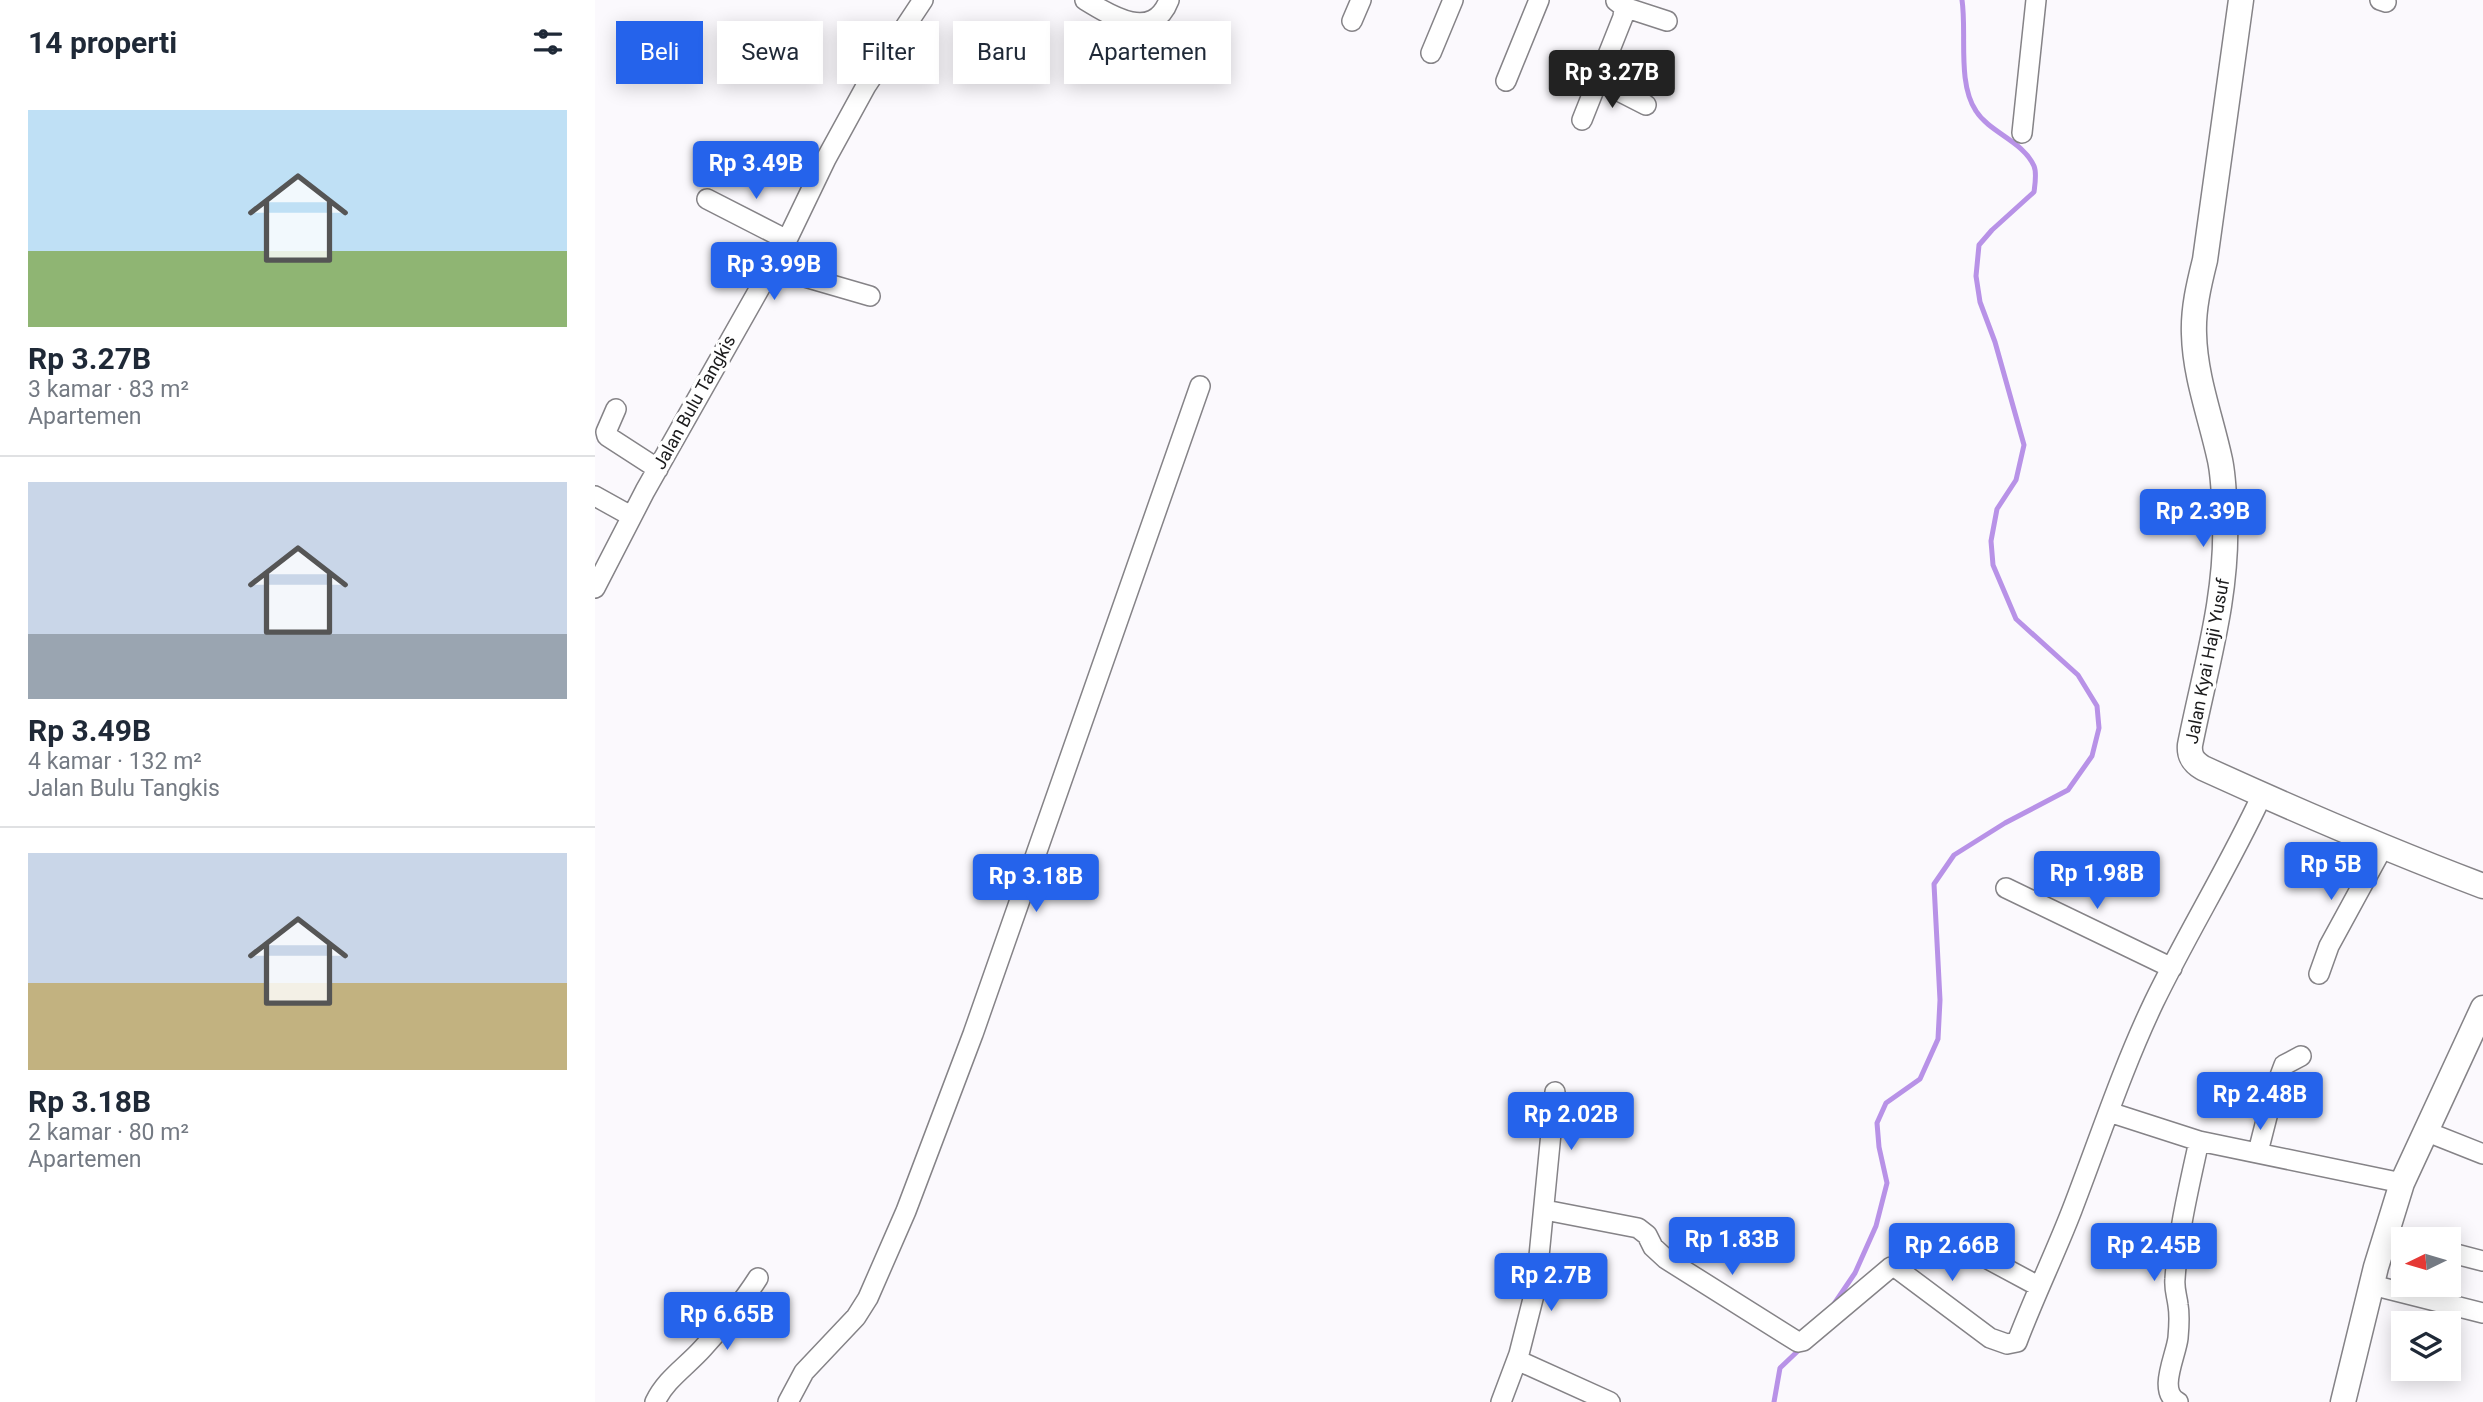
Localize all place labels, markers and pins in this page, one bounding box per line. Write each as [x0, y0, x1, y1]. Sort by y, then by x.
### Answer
pin: Rp 3.27B [1540, 50, 1684, 110]
pin: Rp 3.49B [684, 142, 828, 201]
pin: Rp 3.99B [702, 243, 846, 302]
pin: Rp 2.39B [2131, 490, 2275, 549]
pin: Rp 5B [2282, 842, 2380, 902]
pin: Rp 1.98B [2025, 852, 2169, 911]
pin: Rp 3.18B [964, 855, 1108, 914]
pin: Rp 2.48B [2188, 1072, 2332, 1132]
pin: Rp 2.02B [1499, 1092, 1643, 1152]
pin: Rp 1.83B [1660, 1218, 1804, 1277]
pin: Rp 2.66B [1880, 1224, 2024, 1283]
pin: Rp 2.45B [2082, 1224, 2226, 1283]
pin: Rp 2.7B [1486, 1254, 1616, 1313]
pin: Rp 6.65B [655, 1292, 799, 1352]

